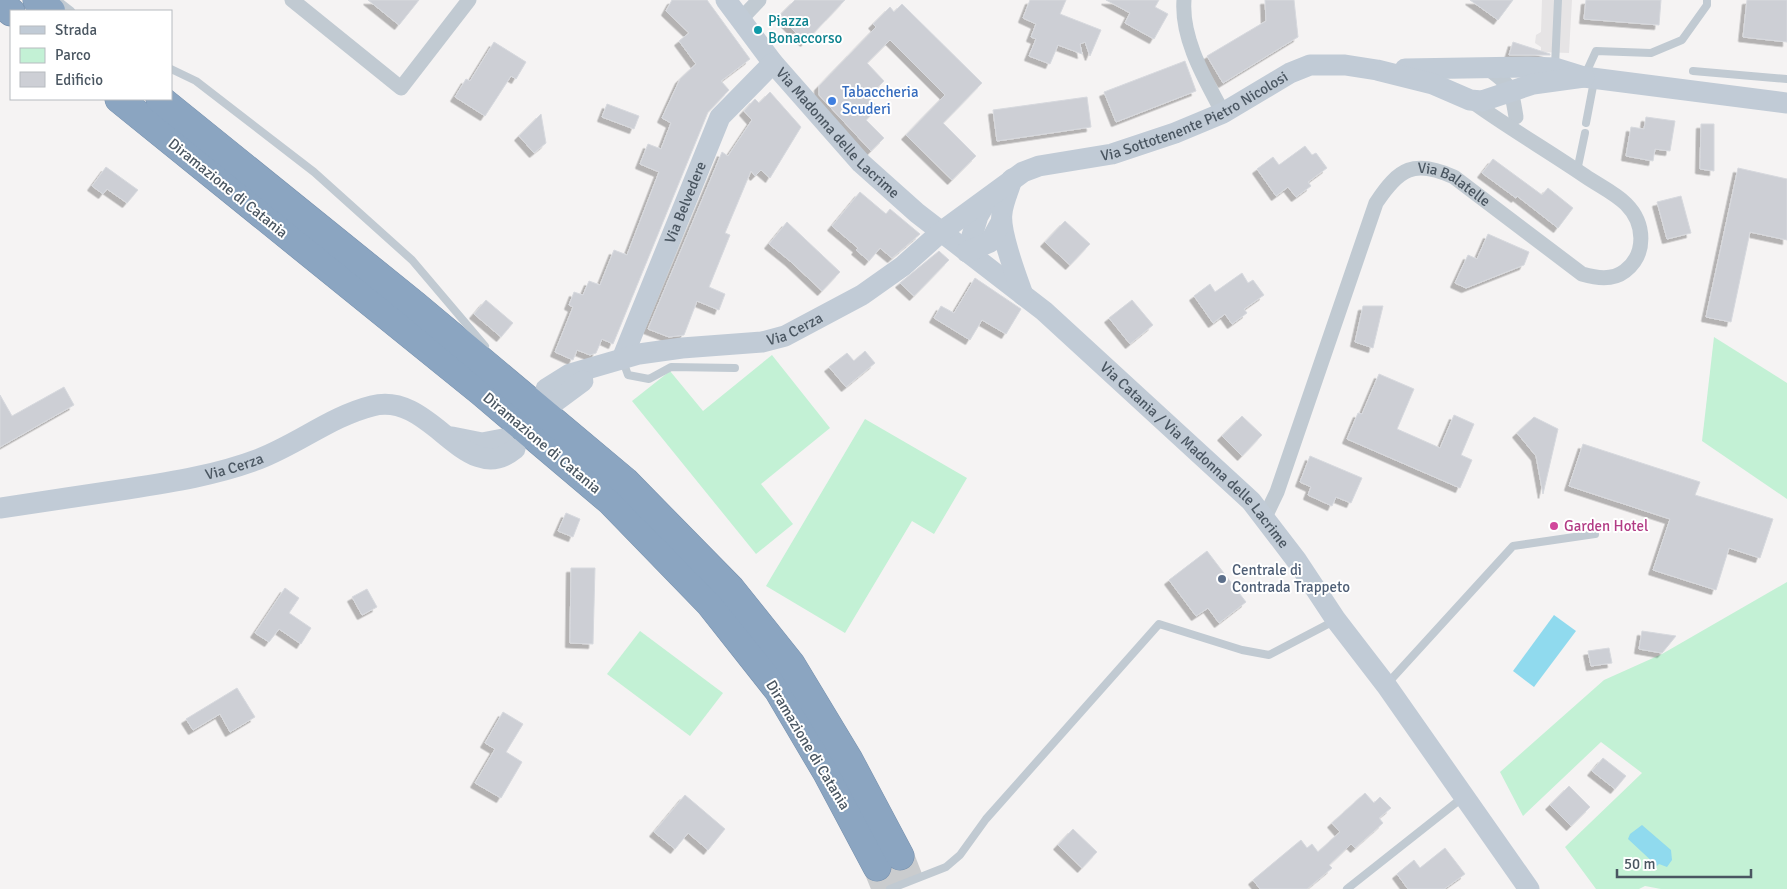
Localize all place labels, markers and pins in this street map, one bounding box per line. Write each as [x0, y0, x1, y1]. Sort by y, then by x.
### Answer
place label: Piazza Bonaccorso [768, 12, 842, 47]
marker: Piazza Bonaccorso [752, 24, 764, 36]
place label: Tabaccheria Scuderi [842, 83, 919, 118]
marker: Tabaccheria Scuderi [826, 95, 838, 107]
place label: Garden Hotel [1564, 517, 1648, 535]
marker: Garden Hotel [1548, 520, 1560, 532]
place label: Centrale di Contrada Trappeto [1232, 561, 1350, 596]
marker: Centrale di Contrada Trappeto [1216, 573, 1228, 585]

